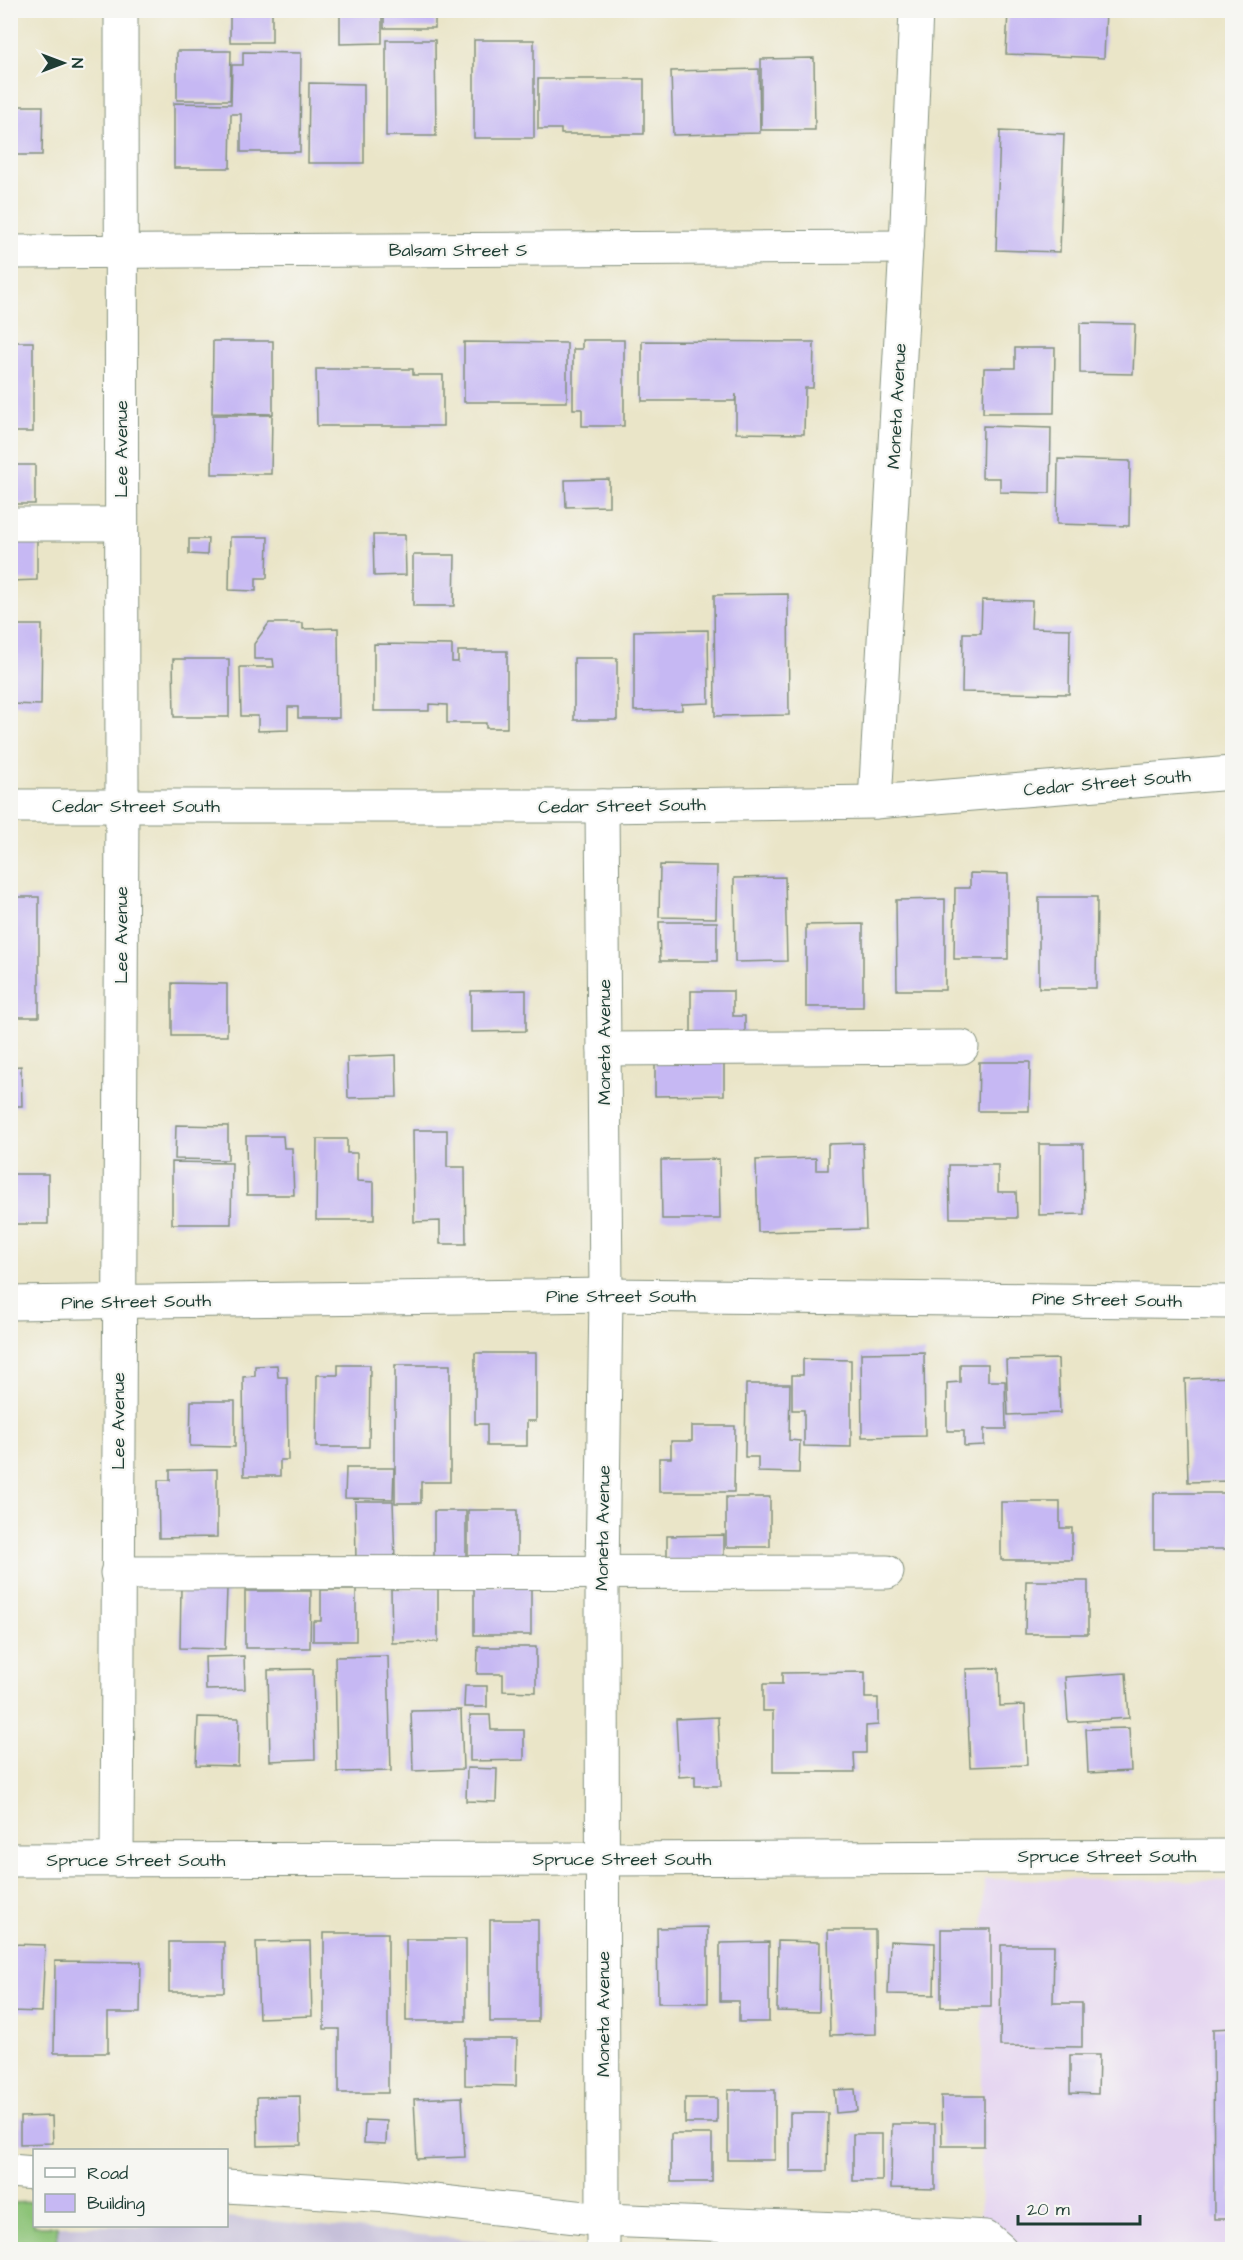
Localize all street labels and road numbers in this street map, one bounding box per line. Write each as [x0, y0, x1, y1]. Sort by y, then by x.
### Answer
street label: Balsam Street S [389, 238, 527, 263]
street label: Moneta Avenue [881, 342, 913, 470]
street label: Lee Avenue [109, 400, 134, 498]
street label: Cedar Street South [1022, 763, 1192, 803]
street label: Cedar Street South [538, 792, 706, 820]
street label: Cedar Street South [52, 794, 220, 819]
street label: Lee Avenue [109, 886, 134, 984]
street label: Moneta Avenue [592, 979, 617, 1105]
street label: Pine Street South [546, 1284, 696, 1309]
street label: Pine Street South [1032, 1286, 1182, 1314]
street label: Pine Street South [61, 1288, 211, 1316]
street label: Lee Avenue [106, 1372, 131, 1470]
street label: Moneta Avenue [589, 1465, 617, 1591]
street label: Spruce Street South [1018, 1844, 1196, 1869]
street label: Spruce Street South [533, 1847, 711, 1872]
street label: Spruce Street South [47, 1848, 225, 1873]
street label: Moneta Avenue [591, 1951, 616, 2077]

